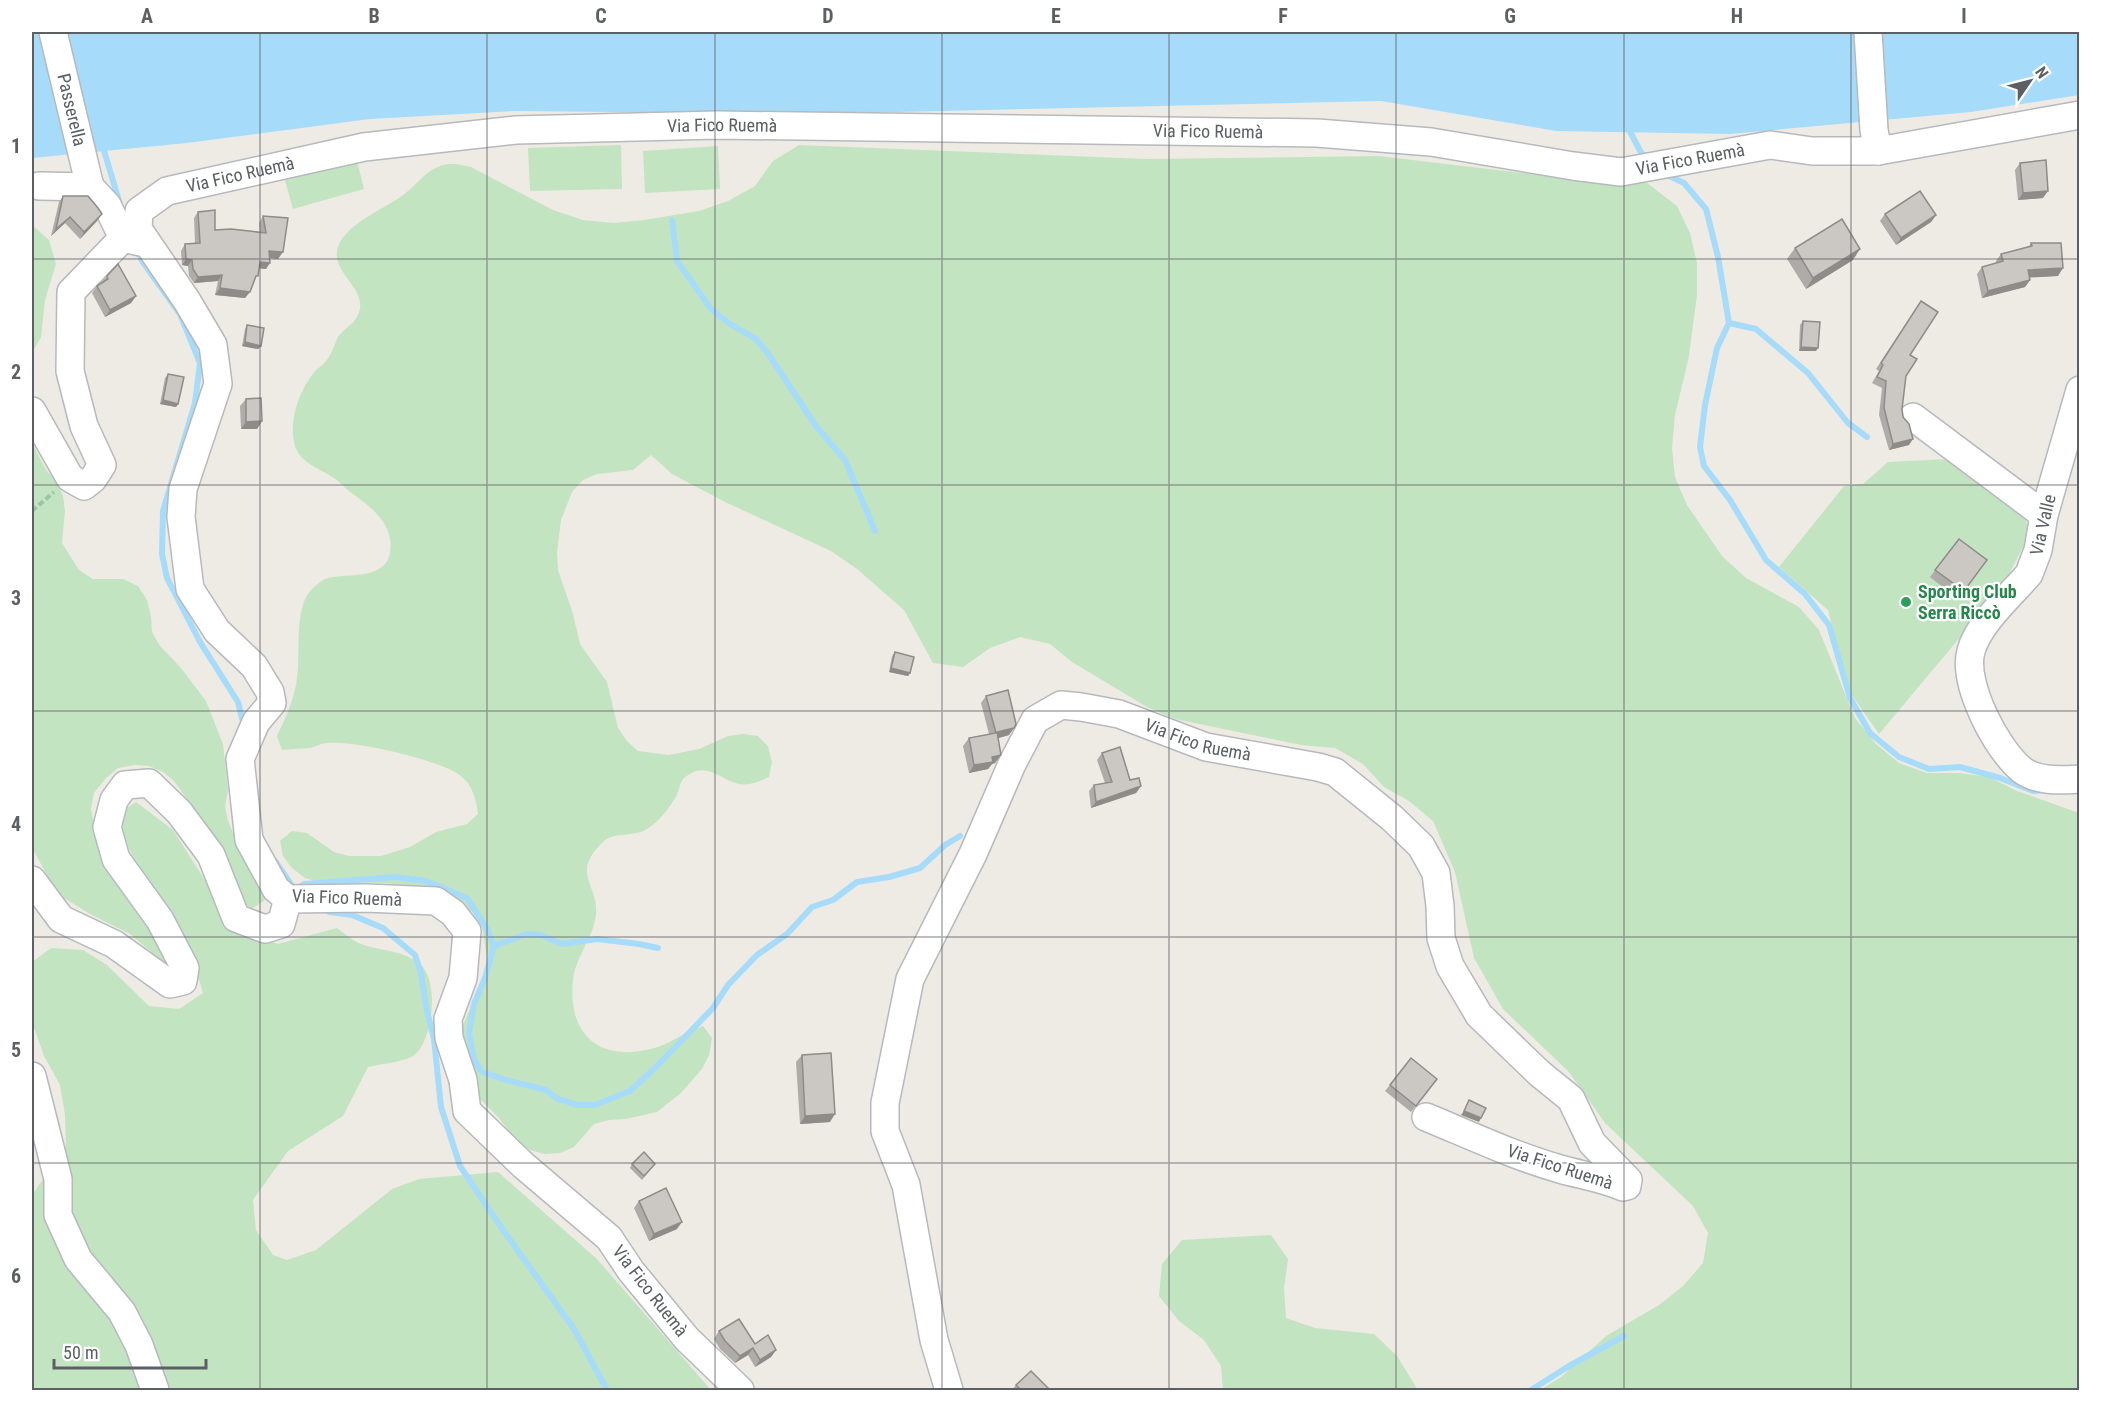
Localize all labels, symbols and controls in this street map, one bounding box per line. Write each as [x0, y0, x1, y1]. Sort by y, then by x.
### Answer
text: A [141, 4, 153, 28]
text: B [368, 4, 380, 28]
text: C [595, 4, 607, 28]
text: D [822, 4, 834, 28]
text: E [1051, 4, 1061, 28]
text: F [1278, 4, 1288, 28]
text: G [1504, 4, 1516, 28]
text: H [1731, 4, 1743, 28]
text: I [1961, 4, 1967, 28]
north arrow [2000, 51, 2060, 111]
text: N [2031, 63, 2052, 82]
street label: Passerella [53, 71, 91, 148]
street label: Via Fico Ruemà [667, 114, 777, 136]
street label: Via Fico Ruemà [1153, 120, 1263, 142]
text: 1 [11, 134, 21, 158]
street label: Via Fico Ruemà [1634, 139, 1746, 179]
street label: Via Fico Ruemà [184, 152, 296, 196]
text: 2 [11, 360, 21, 384]
street label: Via Valle [2025, 492, 2060, 557]
place label: Sporting Club Serra Riccò [1918, 581, 2017, 623]
text: 3 [11, 586, 21, 610]
marker: Sporting Club Serra Riccò [1899, 595, 1913, 609]
street label: Via Fico Ruemà [1142, 714, 1253, 765]
text: 4 [11, 812, 21, 836]
street label: Via Fico Ruemà [292, 885, 402, 910]
text: 5 [11, 1038, 21, 1062]
street label: Via Fico Ruemà [1505, 1140, 1616, 1194]
street label: Via Fico Ruemà [608, 1241, 693, 1341]
text: 6 [11, 1264, 21, 1288]
scale bar [54, 1332, 206, 1370]
text: 50 m [63, 1342, 98, 1363]

